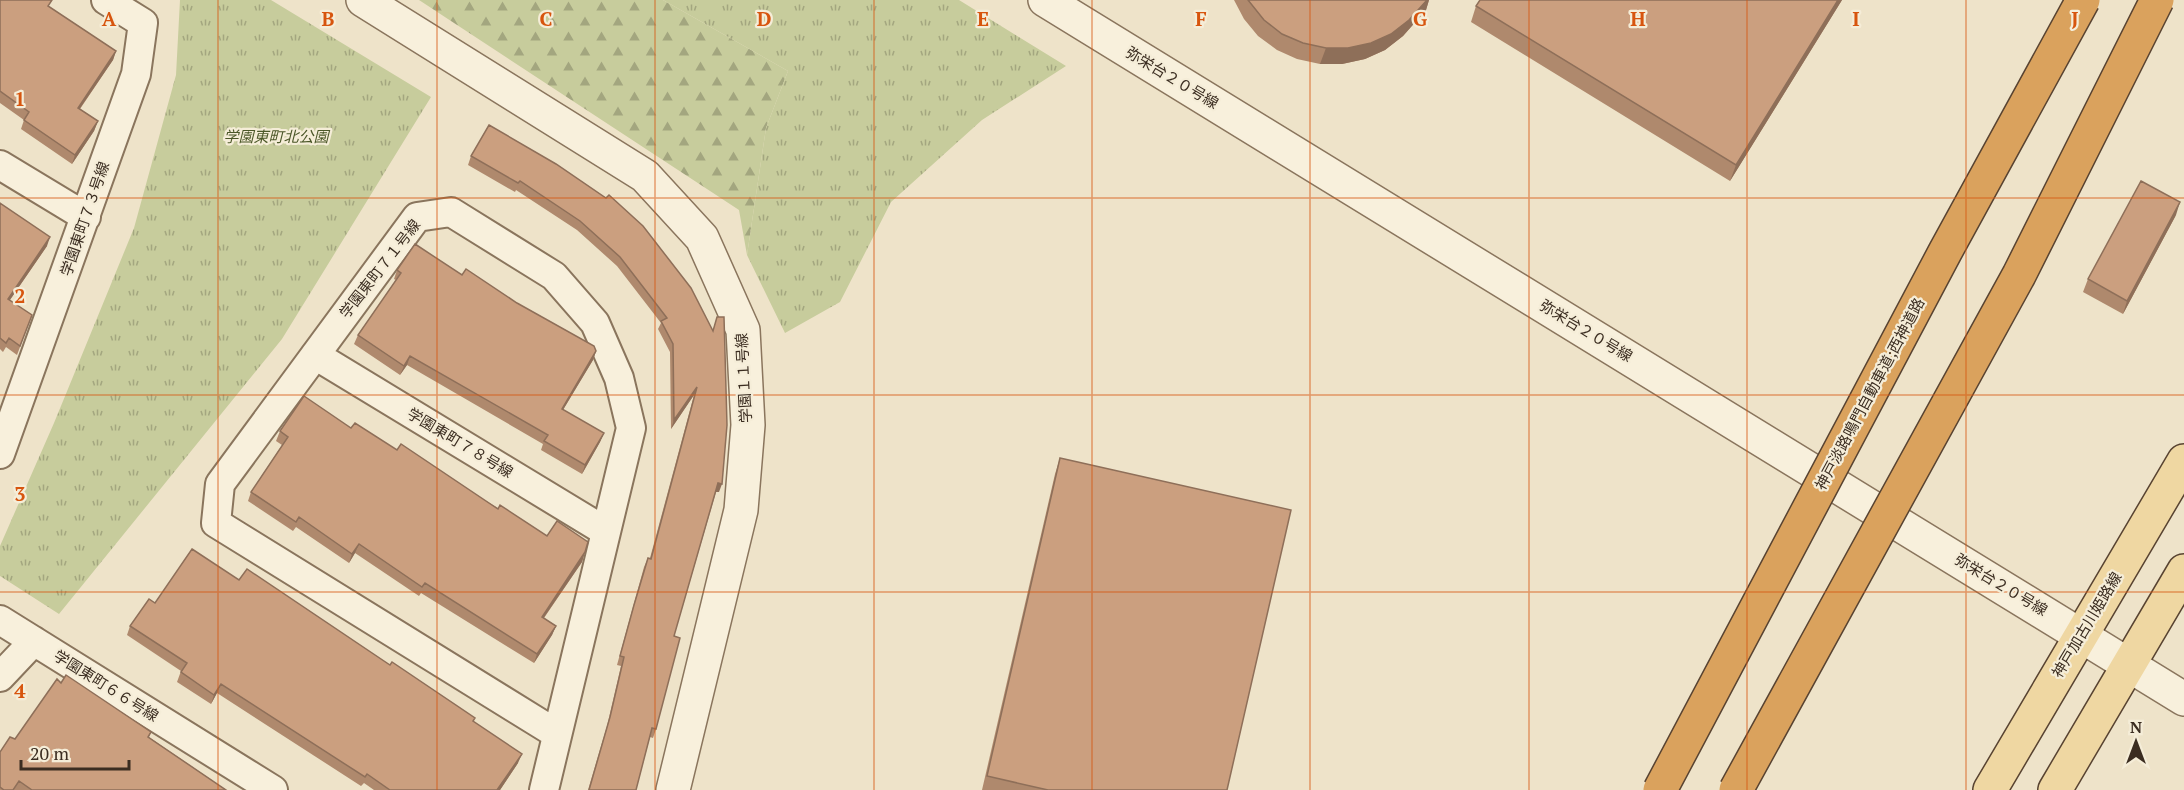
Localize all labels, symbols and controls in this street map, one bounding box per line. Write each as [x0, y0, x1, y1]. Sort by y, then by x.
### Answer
text: A [102, 5, 117, 32]
text: B [322, 5, 335, 32]
text: C [539, 5, 553, 32]
text: D [757, 5, 771, 32]
text: E [977, 5, 989, 32]
text: F [1195, 5, 1207, 32]
text: G [1413, 5, 1427, 32]
text: H [1630, 5, 1646, 32]
text: I [1852, 5, 1860, 32]
text: J [2071, 5, 2079, 32]
street label: 弥栄台２０号線 [1122, 42, 1223, 113]
text: 1 [14, 85, 26, 112]
park label: 学園東町北公園 [223, 126, 330, 146]
street label: 学園東町７３号線 [55, 159, 113, 279]
street label: 学園東町７１号線 [334, 215, 424, 322]
text: 2 [14, 282, 26, 309]
street label: 神戸淡路鳴門自動車道;西神道路 [1810, 294, 1928, 493]
street label: 弥栄台２０号線 [1536, 295, 1637, 366]
street label: 学園１１号線 [731, 333, 755, 424]
street label: 学園東町７８号線 [404, 403, 517, 482]
text: 3 [14, 480, 26, 507]
street label: 弥栄台２０号線 [1951, 549, 2052, 620]
street label: 神戸加古川姫路線 [2047, 568, 2126, 681]
street label: 学園東町６６号線 [50, 645, 163, 725]
text: 4 [14, 677, 26, 704]
north arrow [2106, 712, 2166, 772]
text: N [2130, 716, 2142, 738]
scale bar [21, 733, 129, 771]
text: 20 m [30, 741, 70, 765]

